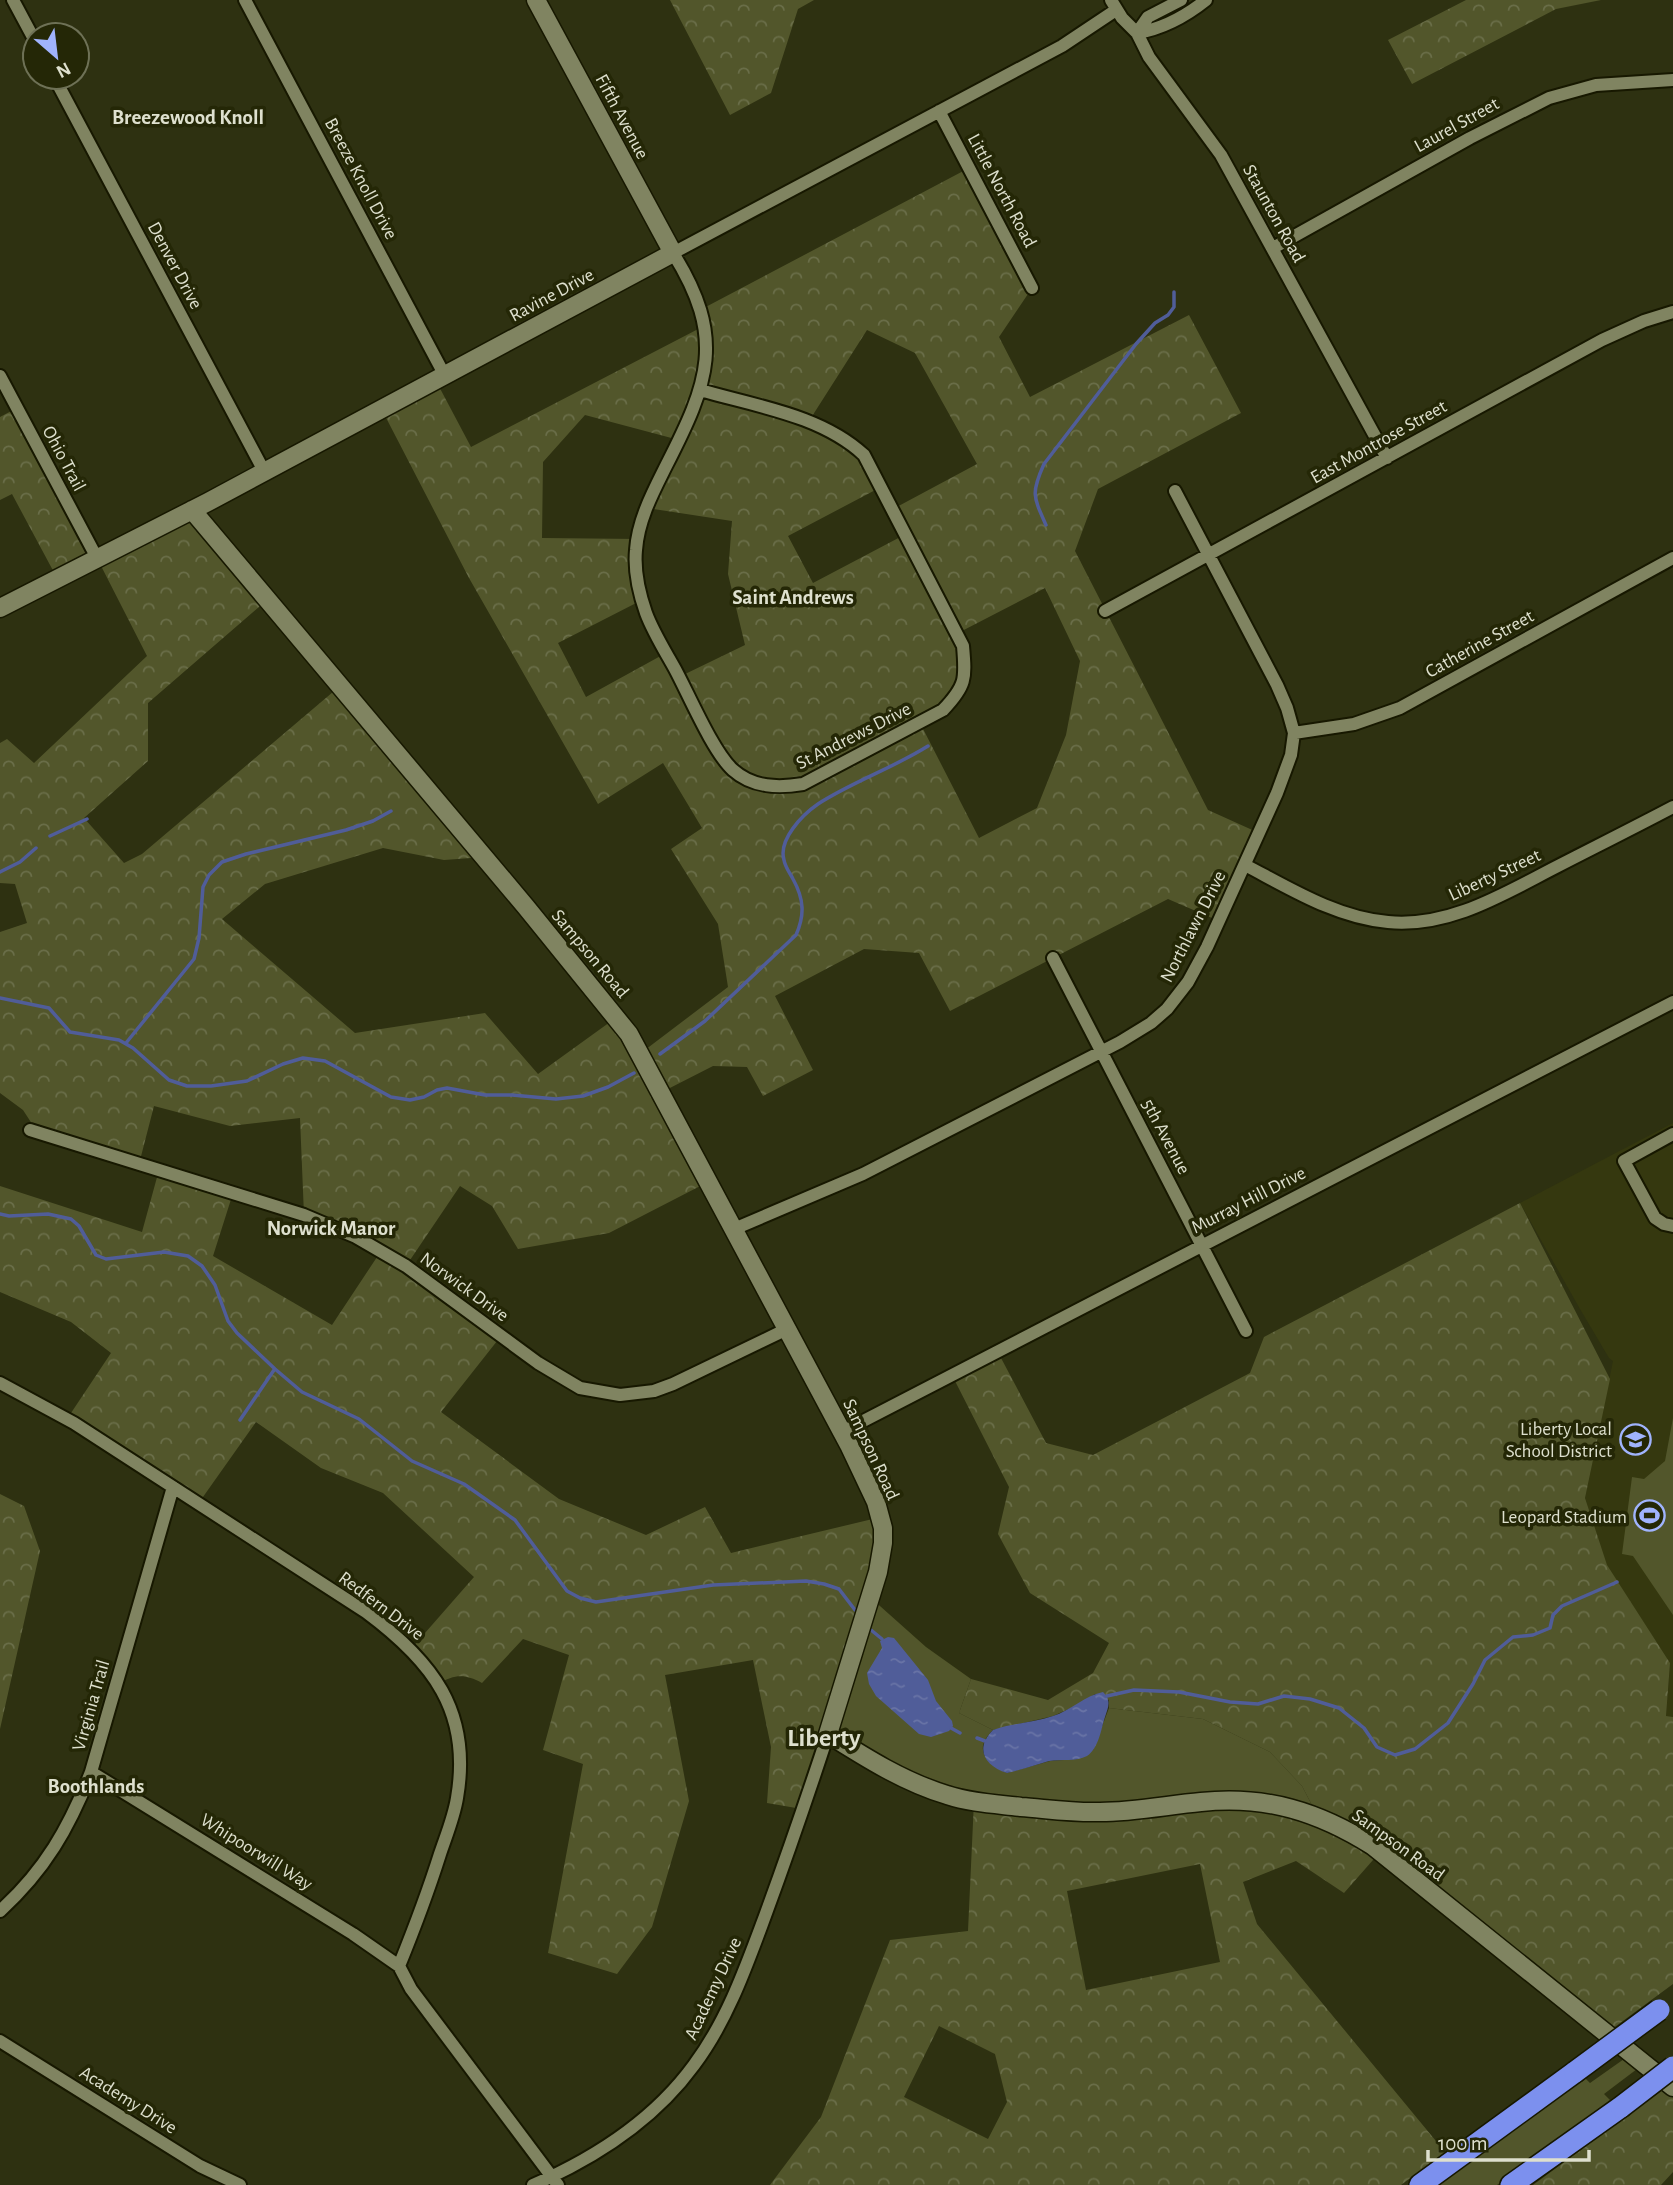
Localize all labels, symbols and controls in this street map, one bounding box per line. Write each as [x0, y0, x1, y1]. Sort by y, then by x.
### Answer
north arrow [21, 21, 91, 91]
text: N [53, 58, 74, 81]
street label: Fifth Avenue [591, 71, 652, 162]
street label: Laurel Street [1411, 94, 1502, 156]
district label: Breezewood Knoll [112, 107, 264, 128]
street label: Breeze Knoll Drive [321, 115, 401, 243]
street label: Little North Road [964, 131, 1040, 251]
street label: Staunton Road [1239, 162, 1308, 266]
street label: Denver Drive [144, 219, 206, 312]
street label: Ravine Drive [506, 265, 597, 325]
street label: East Montrose Street [1307, 397, 1450, 488]
street label: Ohio Trail [39, 423, 89, 495]
district label: Saint Andrews [732, 587, 854, 608]
street label: Catherine Street [1422, 607, 1537, 682]
street label: St Andrews Drive [793, 699, 914, 773]
street label: Liberty Street [1446, 846, 1544, 905]
street label: Northlawn Drive [1157, 868, 1230, 985]
street label: Sampson Road [548, 906, 632, 1002]
street label: 5th Avenue [1138, 1096, 1193, 1178]
street label: Murray Hill Drive [1188, 1163, 1309, 1237]
district label: Norwick Manor [267, 1218, 396, 1239]
street label: Norwick Drive [416, 1249, 512, 1326]
street label: Sampson Road [839, 1396, 902, 1503]
place label: Liberty Local School District [1506, 1420, 1612, 1461]
school or university icon: Liberty Local School District [1618, 1422, 1652, 1456]
sports icon: Leopard Stadium [1633, 1499, 1667, 1533]
place label: Leopard Stadium [1501, 1508, 1627, 1527]
street label: Redfern Drive [335, 1568, 427, 1644]
street label: Virginia Trail [69, 1658, 113, 1753]
district label: Liberty [787, 1725, 861, 1751]
district label: Boothlands [48, 1776, 144, 1797]
street label: Sampson Road [1348, 1806, 1448, 1885]
street label: Whipoorwill Way [197, 1810, 316, 1894]
street label: Academy Drive [681, 1934, 745, 2043]
street label: Academy Drive [76, 2063, 180, 2138]
scale bar [1428, 2118, 1589, 2162]
text: 100 m [1438, 2133, 1488, 2154]

